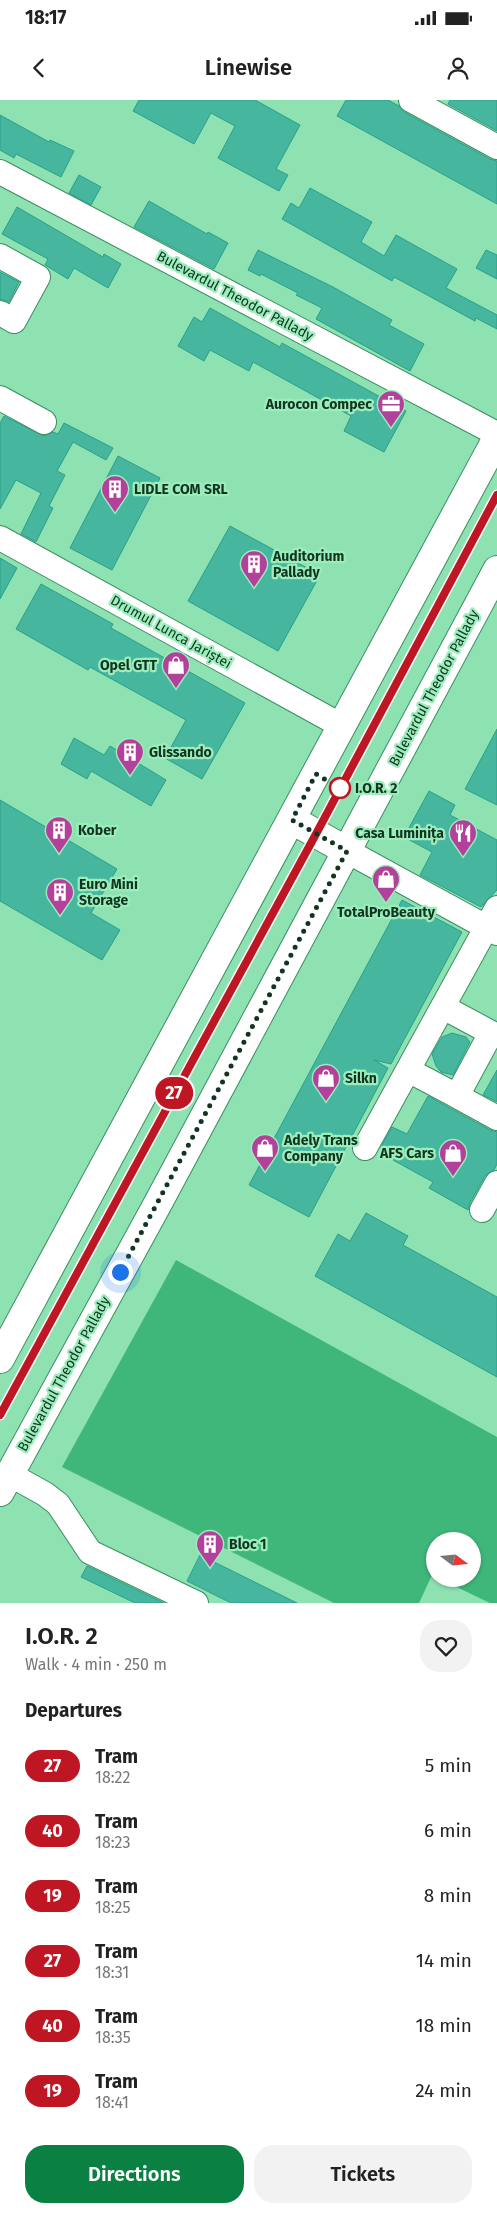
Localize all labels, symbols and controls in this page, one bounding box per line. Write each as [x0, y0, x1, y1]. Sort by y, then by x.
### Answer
text: 18:17 [25, 6, 66, 29]
icon: back [25, 54, 53, 82]
text: Linewise [205, 54, 292, 81]
icon: person [444, 54, 472, 82]
street label: Bulevardul Theodor Pallady [154, 248, 316, 345]
office icon: Aurocon Compec [376, 389, 406, 428]
place label: Aurocon Compec [265, 396, 372, 413]
building icon: LIDLE COM SRL [100, 474, 130, 513]
place label: LIDLE COM SRL [134, 481, 228, 498]
place label: Auditorium Pallady [272, 548, 345, 581]
building icon: Auditorium Pallady [239, 549, 269, 588]
street label: Drumul Lunca Jariștei [107, 592, 234, 673]
street label: Bulevardul Theodor Pallady [386, 607, 483, 769]
shop icon: Opel GTT [161, 650, 191, 689]
place label: Opel GTT [100, 657, 157, 674]
building icon: Glissando [115, 737, 145, 776]
place label: Glissando [149, 744, 212, 761]
marker: I.O.R. 2 [329, 777, 351, 799]
place label: I.O.R. 2 [355, 780, 398, 797]
building icon: Kober [44, 815, 74, 854]
restaurant icon: Casa Luminița [448, 818, 478, 857]
place label: Kober [78, 822, 117, 839]
place label: Casa Luminița [355, 825, 444, 843]
shop icon: TotalProBeauty [371, 864, 401, 903]
place label: Euro Mini Storage [79, 876, 138, 909]
building icon: Euro Mini Storage [45, 877, 75, 916]
place label: TotalProBeauty [337, 904, 436, 921]
shop icon: Silkn [311, 1063, 341, 1102]
place label: Silkn [345, 1070, 377, 1087]
line badge: 27 [152, 1077, 196, 1109]
text: 27 [165, 1082, 183, 1104]
place label: Adely Trans Company [283, 1132, 358, 1165]
shop icon: Adely Trans Company [250, 1133, 280, 1172]
shop icon: AFS Cars [438, 1138, 468, 1177]
place label: AFS Cars [379, 1145, 434, 1162]
your location [108, 1260, 133, 1285]
street label: Bulevardul Theodor Pallady [14, 1293, 114, 1454]
building icon: Bloc 1 [195, 1529, 225, 1568]
north arrow [426, 1532, 481, 1588]
map controls [426, 1532, 481, 1587]
place label: Bloc 1 [229, 1536, 266, 1553]
button: heart [420, 1620, 472, 1672]
text: I.O.R. 2 [25, 1622, 98, 1650]
text: Walk · 4 min · 250 m [25, 1655, 167, 1674]
text: Departures [25, 1699, 122, 1722]
text: Tram [95, 1745, 138, 1768]
text: 5 min [425, 1754, 472, 1777]
text: 27 [44, 1755, 61, 1777]
text: 18:22 [95, 1768, 130, 1787]
text: Tram [95, 1810, 138, 1833]
text: 6 min [424, 1819, 472, 1842]
text: 40 [42, 1820, 63, 1842]
text: 18:23 [95, 1833, 130, 1852]
text: Tram [95, 1875, 138, 1898]
text: 8 min [424, 1884, 472, 1907]
text: 19 [43, 1885, 62, 1907]
text: 18:25 [95, 1898, 131, 1917]
text: Tram [95, 1940, 138, 1963]
text: 14 min [416, 1949, 472, 1972]
text: 27 [44, 1950, 61, 1972]
text: 18:31 [95, 1963, 129, 1982]
text: Tram [95, 2005, 138, 2028]
text: 18 min [415, 2014, 472, 2037]
text: 40 [42, 2015, 63, 2037]
text: 18:35 [95, 2028, 131, 2047]
text: Tram [95, 2070, 138, 2093]
text: 24 min [415, 2079, 472, 2102]
text: 19 [43, 2080, 62, 2102]
text: 18:41 [95, 2093, 129, 2112]
button: Directions [25, 2145, 244, 2203]
button: Tickets [254, 2145, 472, 2203]

